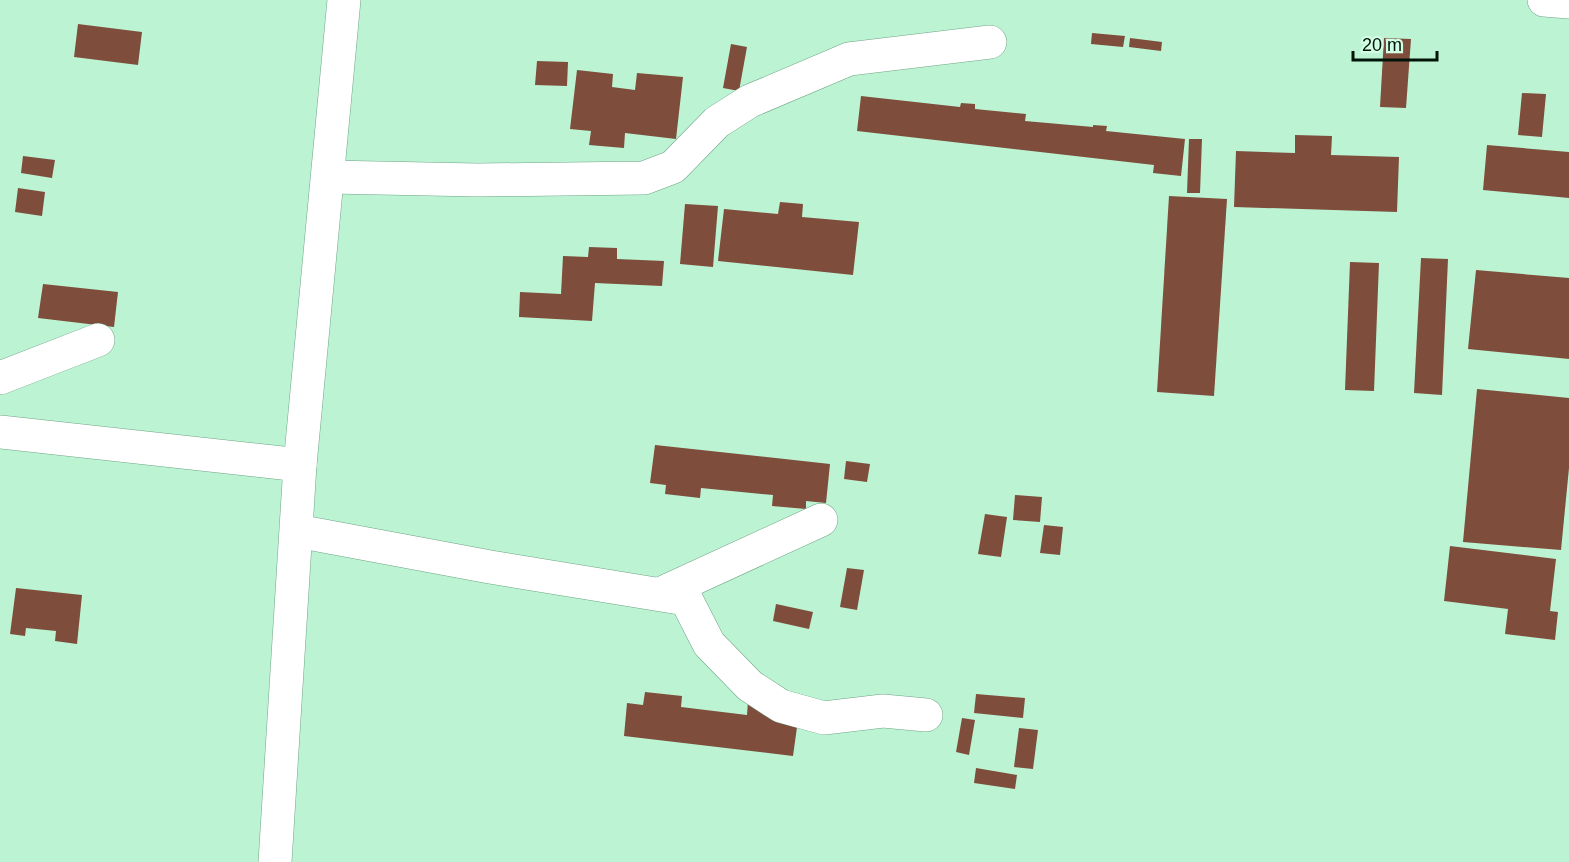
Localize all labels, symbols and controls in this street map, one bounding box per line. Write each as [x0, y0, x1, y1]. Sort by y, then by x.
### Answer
scale bar [1353, 24, 1437, 62]
text: 20 m [1362, 35, 1402, 55]

